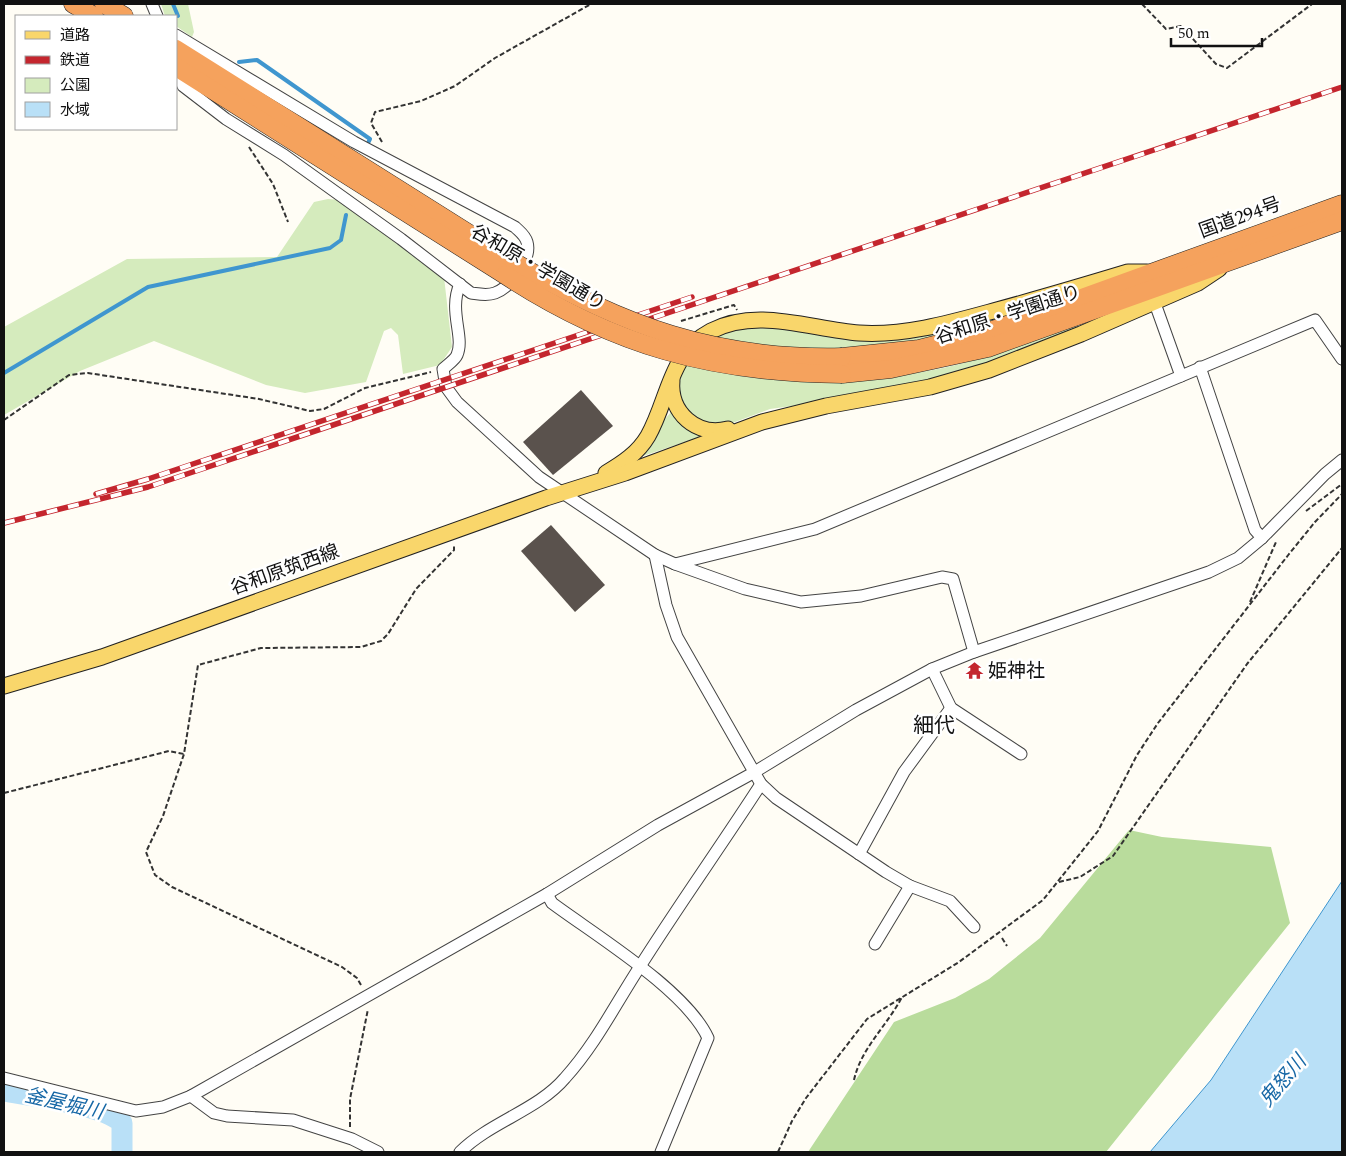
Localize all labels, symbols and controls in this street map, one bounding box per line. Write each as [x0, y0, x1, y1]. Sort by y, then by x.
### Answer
legend [15, 15, 178, 130]
scale bar [1171, 15, 1262, 47]
text: 50 m [1178, 22, 1210, 45]
text: 道路 [60, 24, 90, 47]
text: 鉄道 [60, 49, 90, 72]
text: 公園 [60, 74, 90, 97]
text: 水域 [60, 99, 90, 122]
street label: 国道294号 [1195, 190, 1285, 246]
street label: 谷和原・学園通り [465, 217, 611, 319]
street label: 谷和原・学園通り [931, 278, 1085, 352]
street label: 谷和原筑西線 [226, 537, 344, 603]
place label: 姫神社 [988, 657, 1045, 686]
temple icon: 姫神社 [964, 661, 984, 681]
district label: 細代 [913, 710, 955, 742]
water label: 鬼怒川 [1252, 1047, 1315, 1114]
water label: 釜屋堀川 [22, 1080, 108, 1128]

